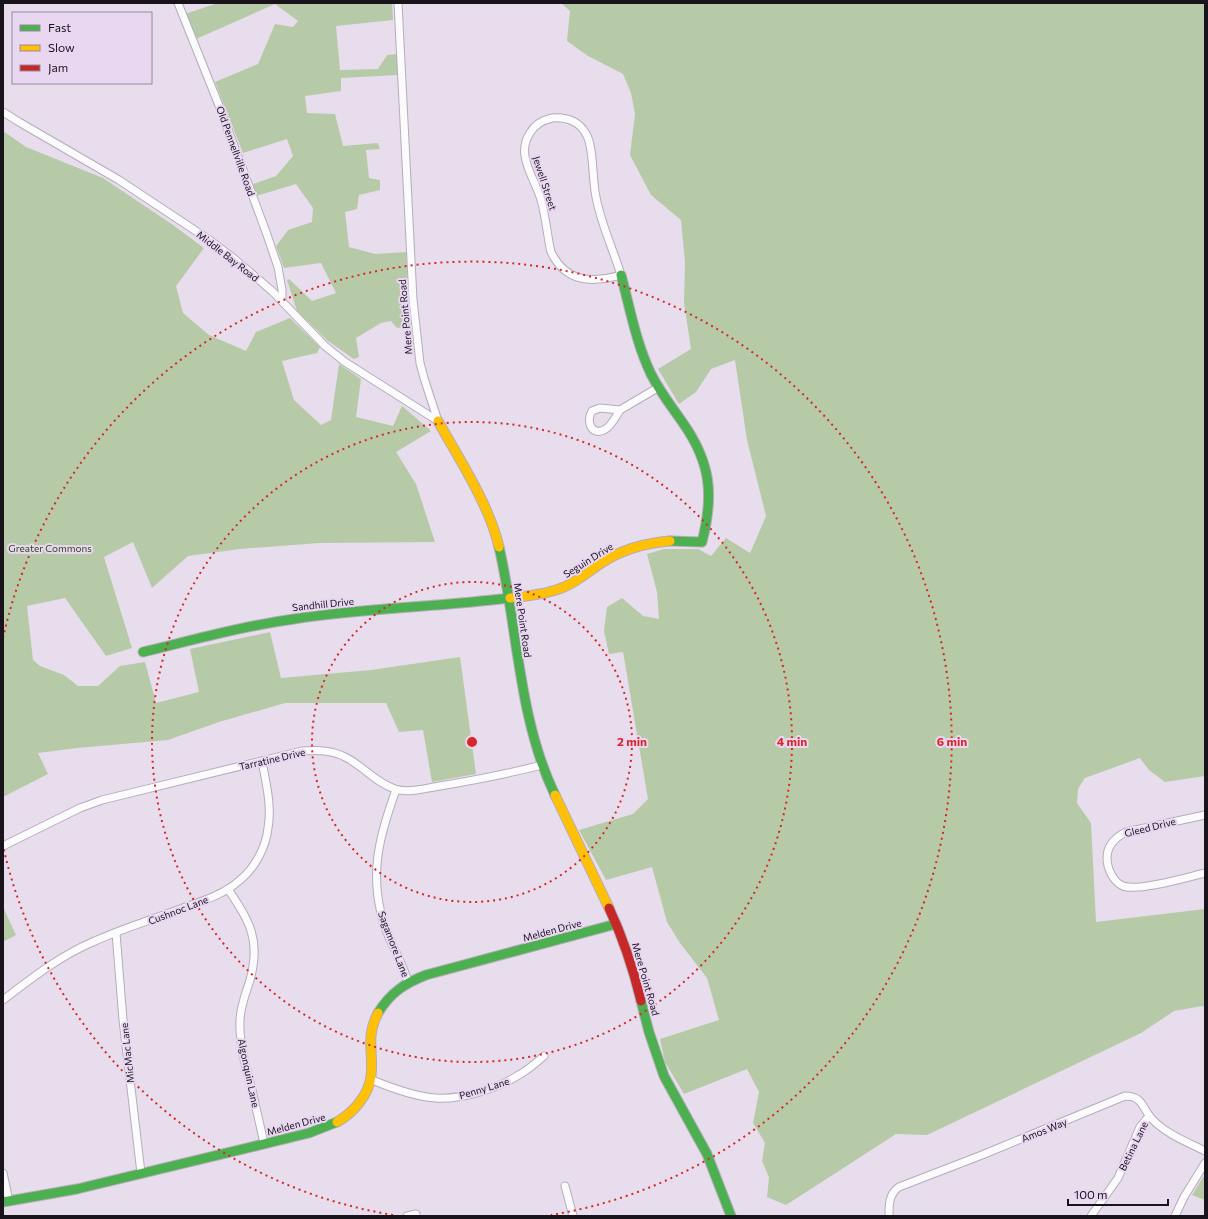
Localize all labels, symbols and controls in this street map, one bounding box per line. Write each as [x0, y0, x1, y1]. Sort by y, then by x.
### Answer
legend [12, 12, 152, 84]
text: Fast [48, 20, 71, 34]
text: Slow [48, 40, 75, 54]
text: Jam [48, 60, 68, 75]
street label: Old Pennellville Road [214, 104, 258, 198]
street label: Jewell Street [531, 154, 559, 212]
street label: Middle Bay Road [195, 228, 262, 284]
street label: Mere Point Road [396, 279, 414, 355]
street label: Seguin Drive [561, 540, 615, 580]
park label: Greater Commons [8, 542, 92, 554]
street label: Mere Point Road [512, 582, 534, 658]
street label: Sandhill Drive [292, 595, 354, 613]
text: 2 min [617, 734, 647, 748]
text: 4 min [777, 734, 807, 748]
text: 6 min [937, 734, 967, 748]
centre of rings [465, 735, 479, 749]
street label: Tarratine Drive [238, 746, 306, 772]
street label: Gleed Drive [1123, 815, 1177, 839]
street label: Cushnoc Lane [146, 893, 210, 927]
street label: Sagamore Lane [376, 909, 412, 979]
street label: Melden Drive [521, 916, 583, 944]
street label: Mere Point Road [630, 941, 662, 1017]
street label: MicMac Lane [118, 1022, 136, 1084]
street label: Algonquin Lane [236, 1037, 262, 1109]
street label: Penny Lane [457, 1075, 511, 1101]
street label: Melden Drive [265, 1110, 327, 1138]
street label: Amos Way [1020, 1115, 1068, 1145]
street label: Betina Lane [1116, 1119, 1150, 1173]
scale bar [1068, 1181, 1168, 1207]
text: 100 m [1074, 1187, 1108, 1201]

